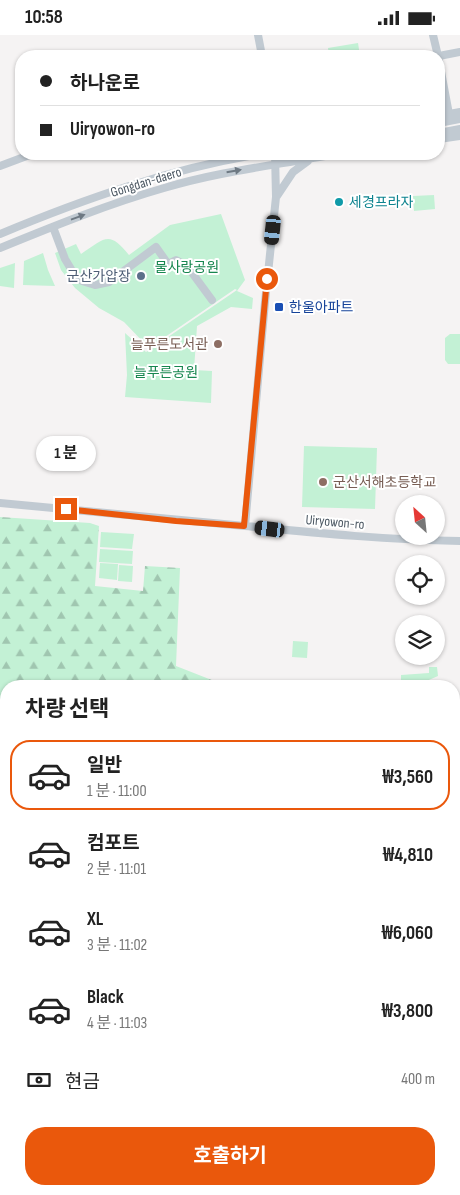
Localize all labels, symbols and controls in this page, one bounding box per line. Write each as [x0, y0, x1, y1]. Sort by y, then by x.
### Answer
text: 10:58 [25, 6, 63, 29]
text: 하나운로 [70, 72, 140, 95]
text: Uiryowon-ro [70, 118, 155, 141]
street label: Gongdan-daero [109, 163, 184, 201]
one-way arrow [226, 167, 242, 175]
place label: 세경프라자 [349, 194, 414, 211]
marker: 세경프라자 [333, 196, 345, 208]
one-way arrow [71, 213, 86, 221]
car [263, 214, 282, 246]
park label: 물사랑공원 [155, 259, 219, 276]
place label: 군산가압장 [67, 268, 131, 285]
route start [256, 268, 278, 290]
marker: 군산가압장 [135, 270, 147, 282]
place label: 한울아파트 [289, 299, 354, 316]
marker: 한울아파트 [273, 301, 285, 313]
place label: 늘푸른도서관 [131, 336, 208, 353]
marker: 늘푸른도서관 [212, 338, 224, 350]
park label: 늘푸른공원 [134, 364, 198, 381]
callout: 1 분 [36, 437, 96, 471]
text: 1 분 [54, 444, 78, 463]
place label: 군산서해초등학교 [333, 474, 436, 491]
marker: 군산서해초등학교 [317, 476, 329, 488]
north arrow [395, 495, 445, 545]
map controls [395, 495, 445, 665]
route end [55, 498, 77, 520]
street label: Uiryowon-ro [305, 511, 365, 533]
car [254, 520, 285, 538]
button: locate [395, 555, 445, 605]
button: layers [395, 615, 445, 665]
text: 차량 선택 [25, 696, 109, 723]
icon: car [27, 753, 72, 798]
text: 일반 [87, 754, 122, 777]
text: ₩3,560 [383, 766, 433, 789]
text: 1 분 · 11:00 [87, 782, 147, 801]
icon: car [27, 831, 72, 876]
text: 컴포트 [87, 832, 139, 855]
text: ₩4,810 [383, 844, 433, 867]
text: 2 분 · 11:01 [87, 860, 146, 879]
text: XL [87, 908, 103, 931]
icon: car [27, 909, 72, 954]
text: ₩6,060 [382, 922, 433, 945]
text: 3 분 · 11:02 [87, 936, 147, 955]
text: Black [87, 986, 124, 1009]
icon: car [27, 987, 72, 1032]
text: ₩3,800 [382, 1000, 433, 1023]
text: 4 분 · 11:03 [87, 1014, 147, 1033]
icon: cash [25, 1066, 53, 1094]
text: 400 m [401, 1070, 435, 1089]
text: 현금 [65, 1071, 100, 1094]
button: 호출하기 [25, 1127, 435, 1185]

